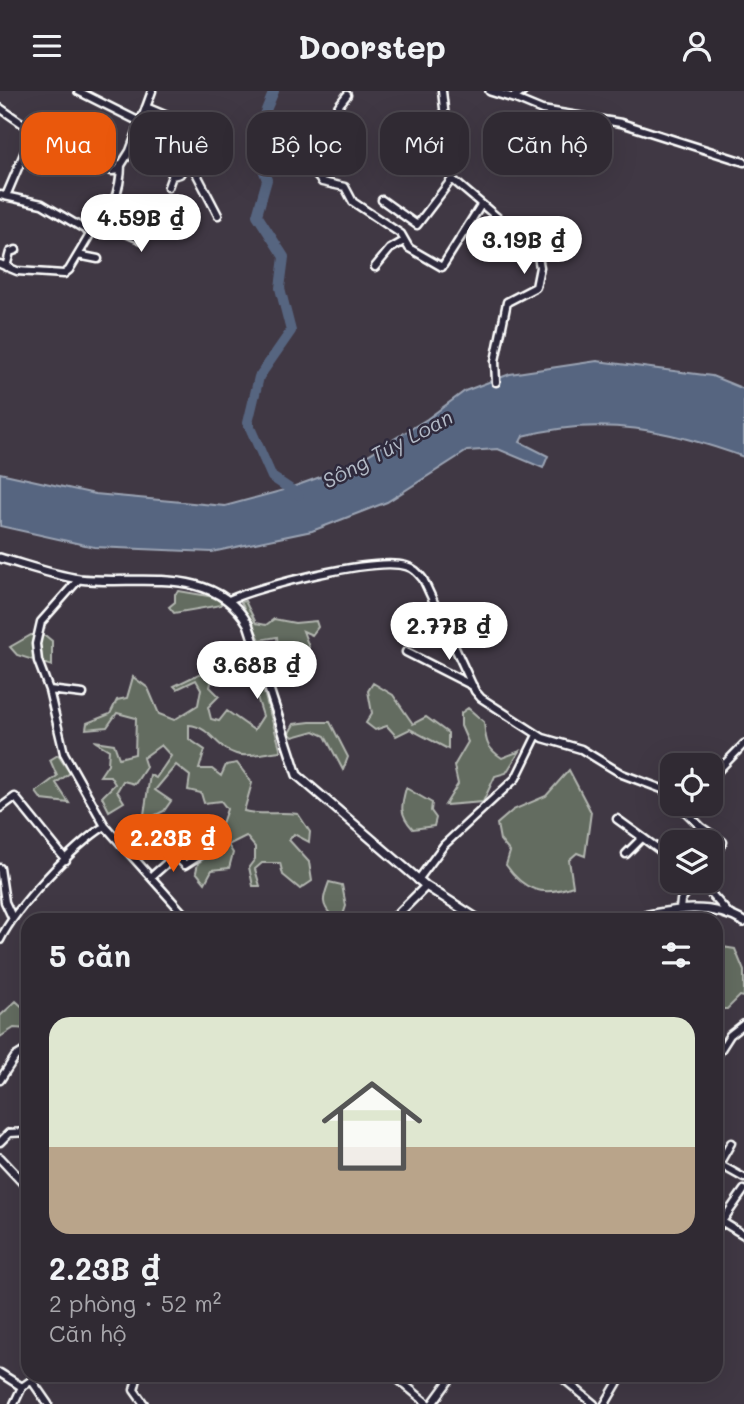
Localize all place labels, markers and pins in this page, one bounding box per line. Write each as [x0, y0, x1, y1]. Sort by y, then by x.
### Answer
pin: 4.59B ₫ [76, 195, 206, 254]
pin: 3.19B ₫ [459, 216, 589, 276]
pin: 2.77B ₫ [384, 603, 514, 662]
pin: 3.68B ₫ [192, 641, 322, 701]
pin: 2.23B ₫ [108, 815, 238, 874]

